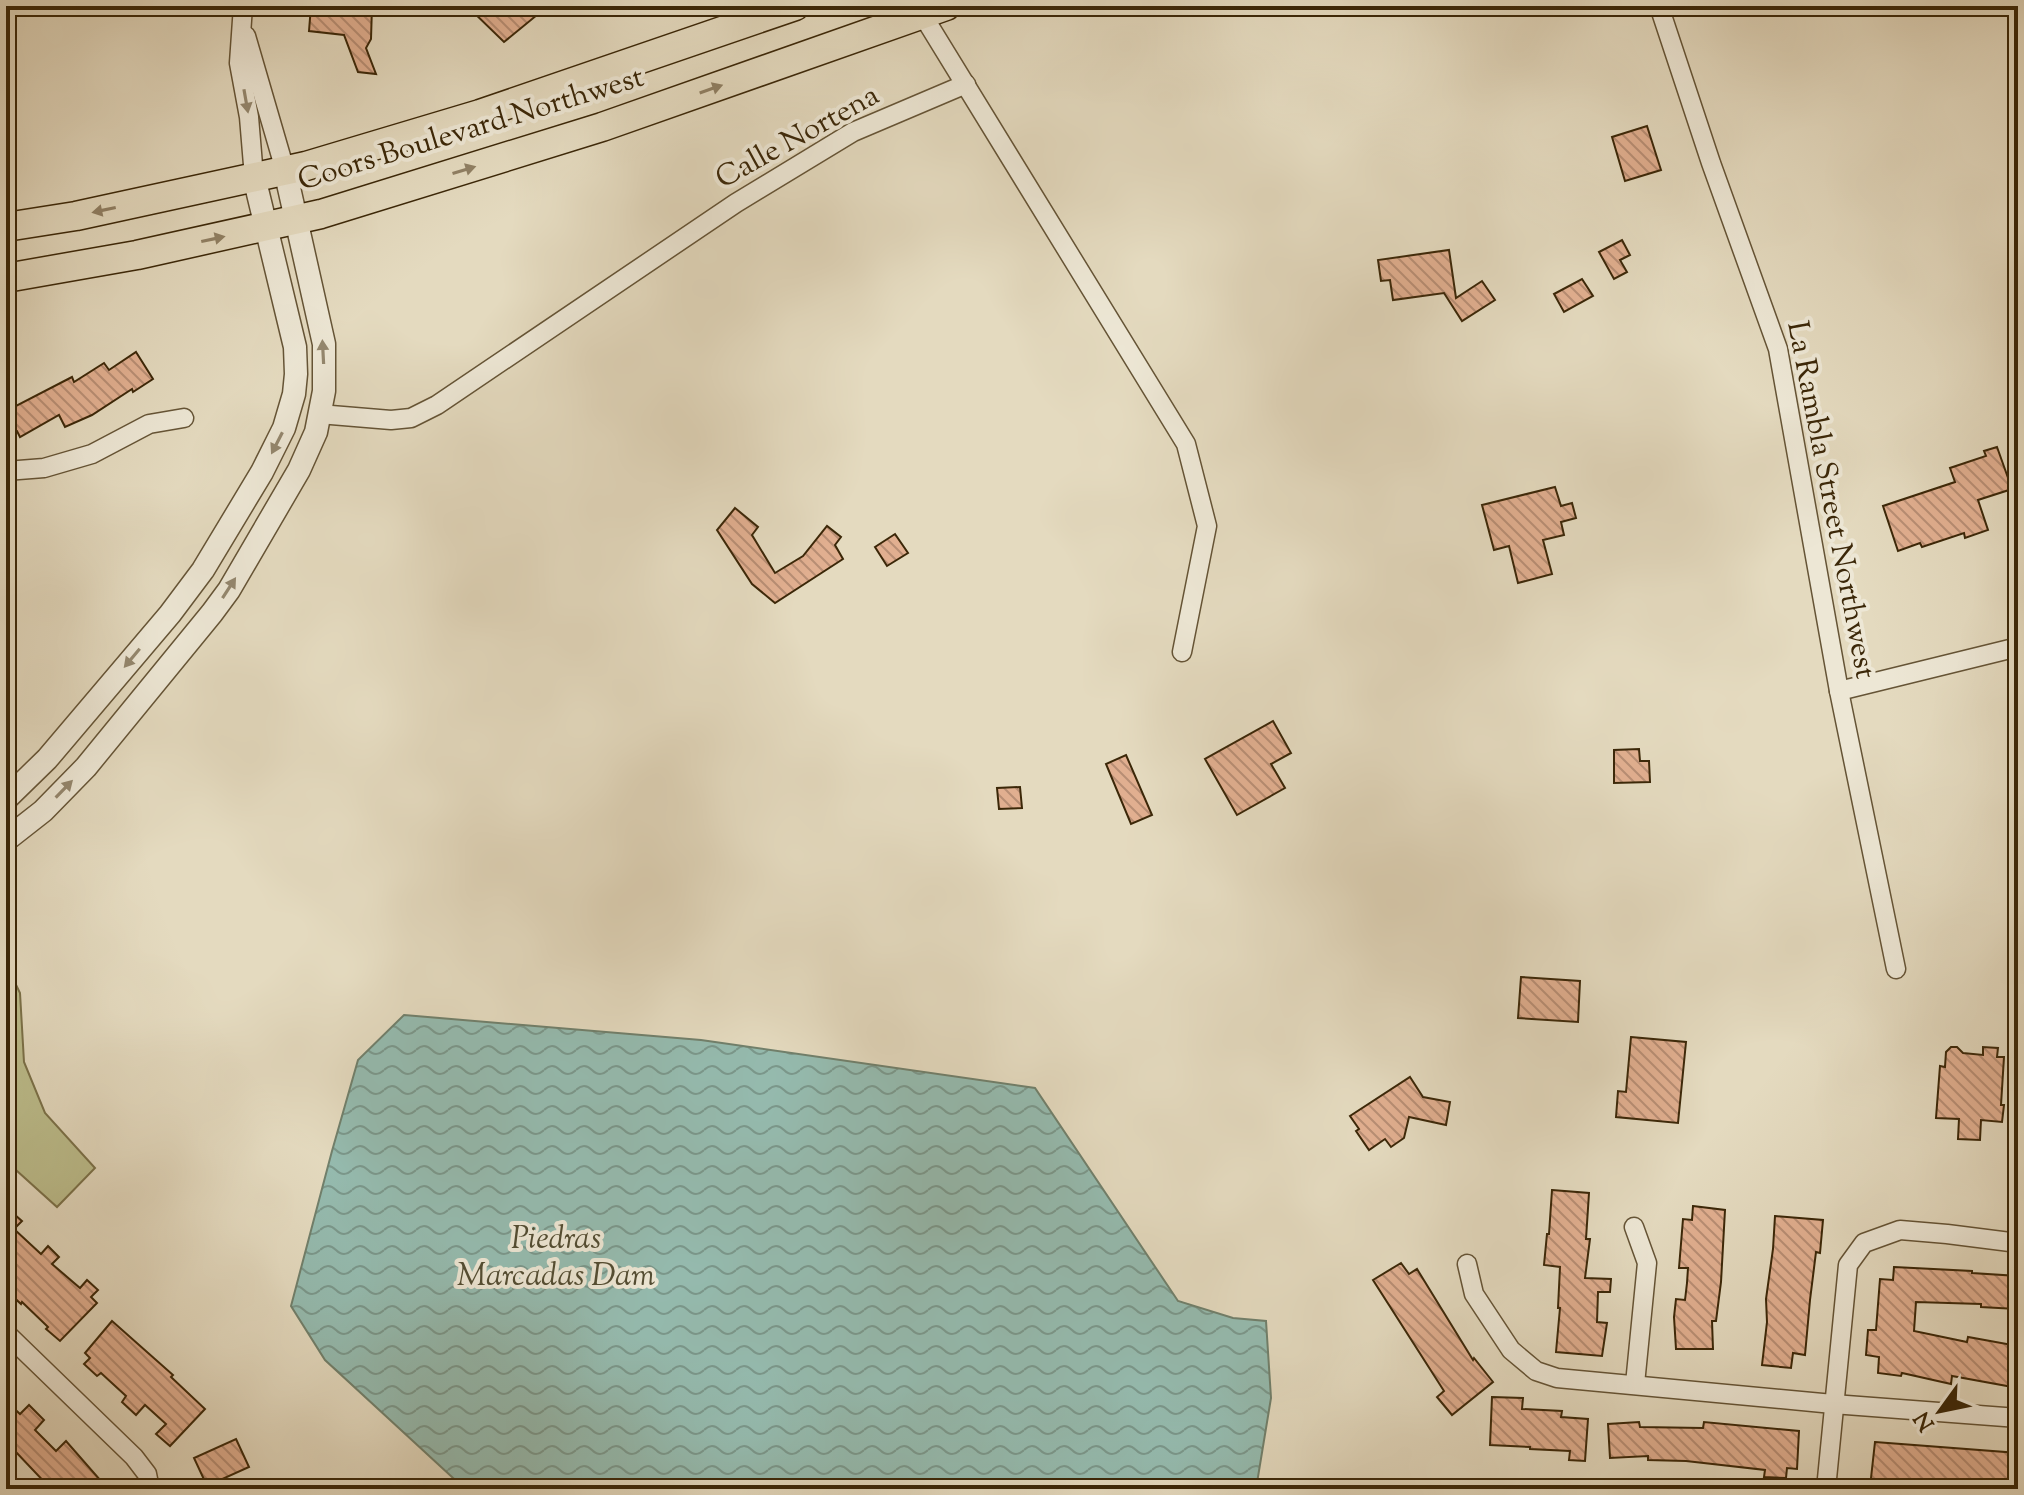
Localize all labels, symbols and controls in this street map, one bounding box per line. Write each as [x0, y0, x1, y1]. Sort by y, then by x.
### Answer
street label: Coors Boulevard Northwest [293, 57, 649, 203]
street label: Calle Nortena [708, 75, 888, 201]
one-way arrow [699, 82, 723, 94]
one-way arrow [240, 89, 252, 114]
one-way arrow [452, 163, 476, 176]
one-way arrow [91, 204, 116, 217]
one-way arrow [201, 232, 226, 245]
street label: La Rambla Street Northwest [1774, 318, 1886, 682]
one-way arrow [316, 339, 329, 364]
one-way arrow [270, 431, 283, 454]
one-way arrow [222, 577, 236, 599]
one-way arrow [124, 648, 141, 668]
one-way arrow [55, 780, 73, 799]
water label: Piedras Marcadas Dam [457, 1217, 655, 1300]
north arrow [1900, 1371, 1980, 1451]
text: N [1907, 1404, 1944, 1436]

